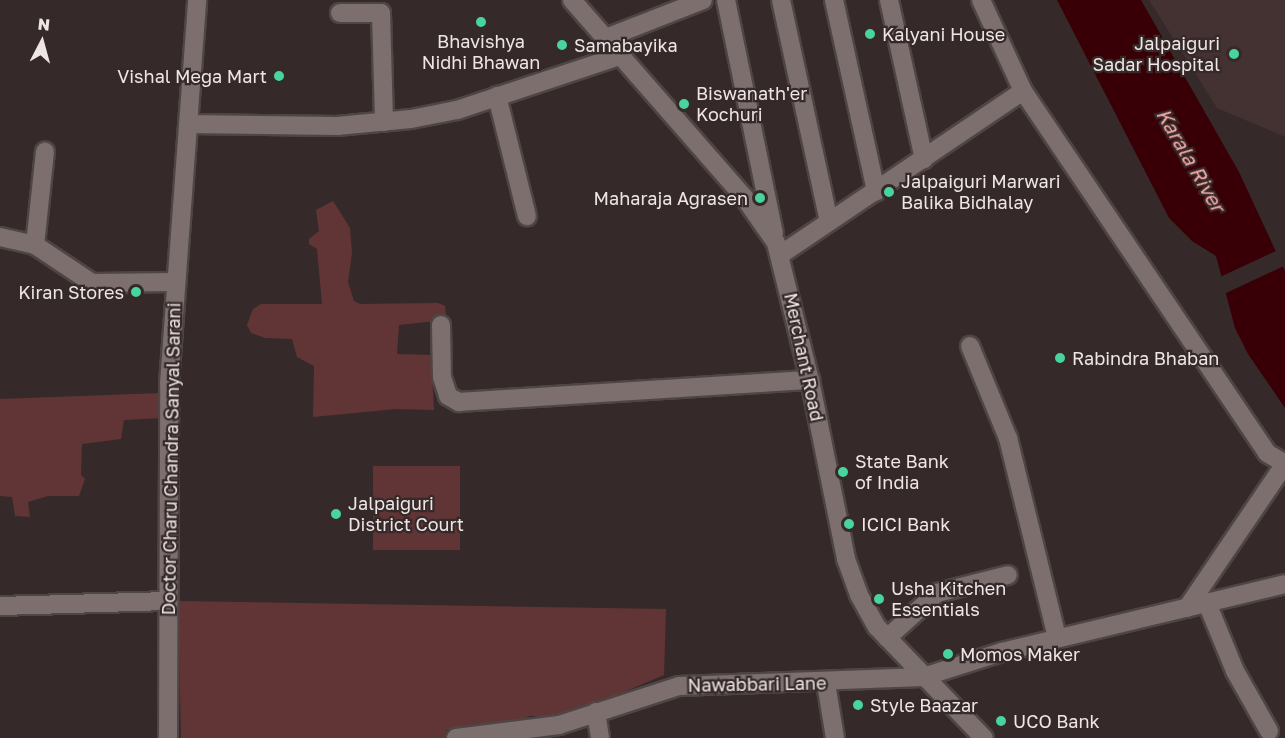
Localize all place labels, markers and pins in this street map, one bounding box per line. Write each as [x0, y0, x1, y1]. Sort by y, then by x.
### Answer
marker: Bhavishya Nidhi Bhawan [474, 15, 488, 29]
place label: Kalyani House [882, 23, 1005, 45]
marker: Kalyani House [863, 27, 877, 41]
place label: Bhavishya Nidhi Bhawan [422, 31, 540, 74]
place label: Jalpaiguri Sadar Hospital [1093, 33, 1220, 76]
place label: Samabayika [574, 34, 678, 56]
marker: Samabayika [555, 38, 569, 52]
marker: Jalpaiguri Sadar Hospital [1225, 45, 1243, 63]
place label: Vishal Mega Mart [117, 65, 267, 87]
marker: Vishal Mega Mart [272, 69, 286, 83]
place label: Biswanath'er Kochuri [696, 83, 807, 125]
marker: Biswanath'er Kochuri [677, 97, 691, 111]
place label: Jalpaiguri Marwari Balika Bidhalay [901, 171, 1061, 213]
marker: Jalpaiguri Marwari Balika Bidhalay [882, 185, 896, 199]
place label: Maharaja Agrasen [594, 187, 748, 209]
marker: Maharaja Agrasen [753, 191, 767, 205]
place label: Kiran Stores [18, 281, 124, 303]
marker: Kiran Stores [129, 285, 143, 299]
place label: Rabindra Bhaban [1072, 347, 1219, 369]
marker: Rabindra Bhaban [1053, 351, 1067, 365]
place label: State Bank of India [855, 451, 949, 494]
marker: State Bank of India [836, 465, 850, 479]
place label: Jalpaiguri District Court [348, 493, 464, 536]
marker: Jalpaiguri District Court [329, 507, 343, 521]
place label: ICICI Bank [861, 513, 950, 535]
marker: ICICI Bank [842, 517, 856, 531]
place label: Usha Kitchen Essentials [891, 578, 1006, 620]
marker: Usha Kitchen Essentials [872, 592, 886, 606]
place label: Momos Maker [960, 643, 1080, 665]
marker: Momos Maker [941, 647, 955, 661]
place label: Style Baazar [870, 694, 978, 716]
marker: Style Baazar [851, 698, 865, 712]
place label: UCO Bank [1013, 710, 1100, 732]
marker: UCO Bank [994, 714, 1008, 728]

